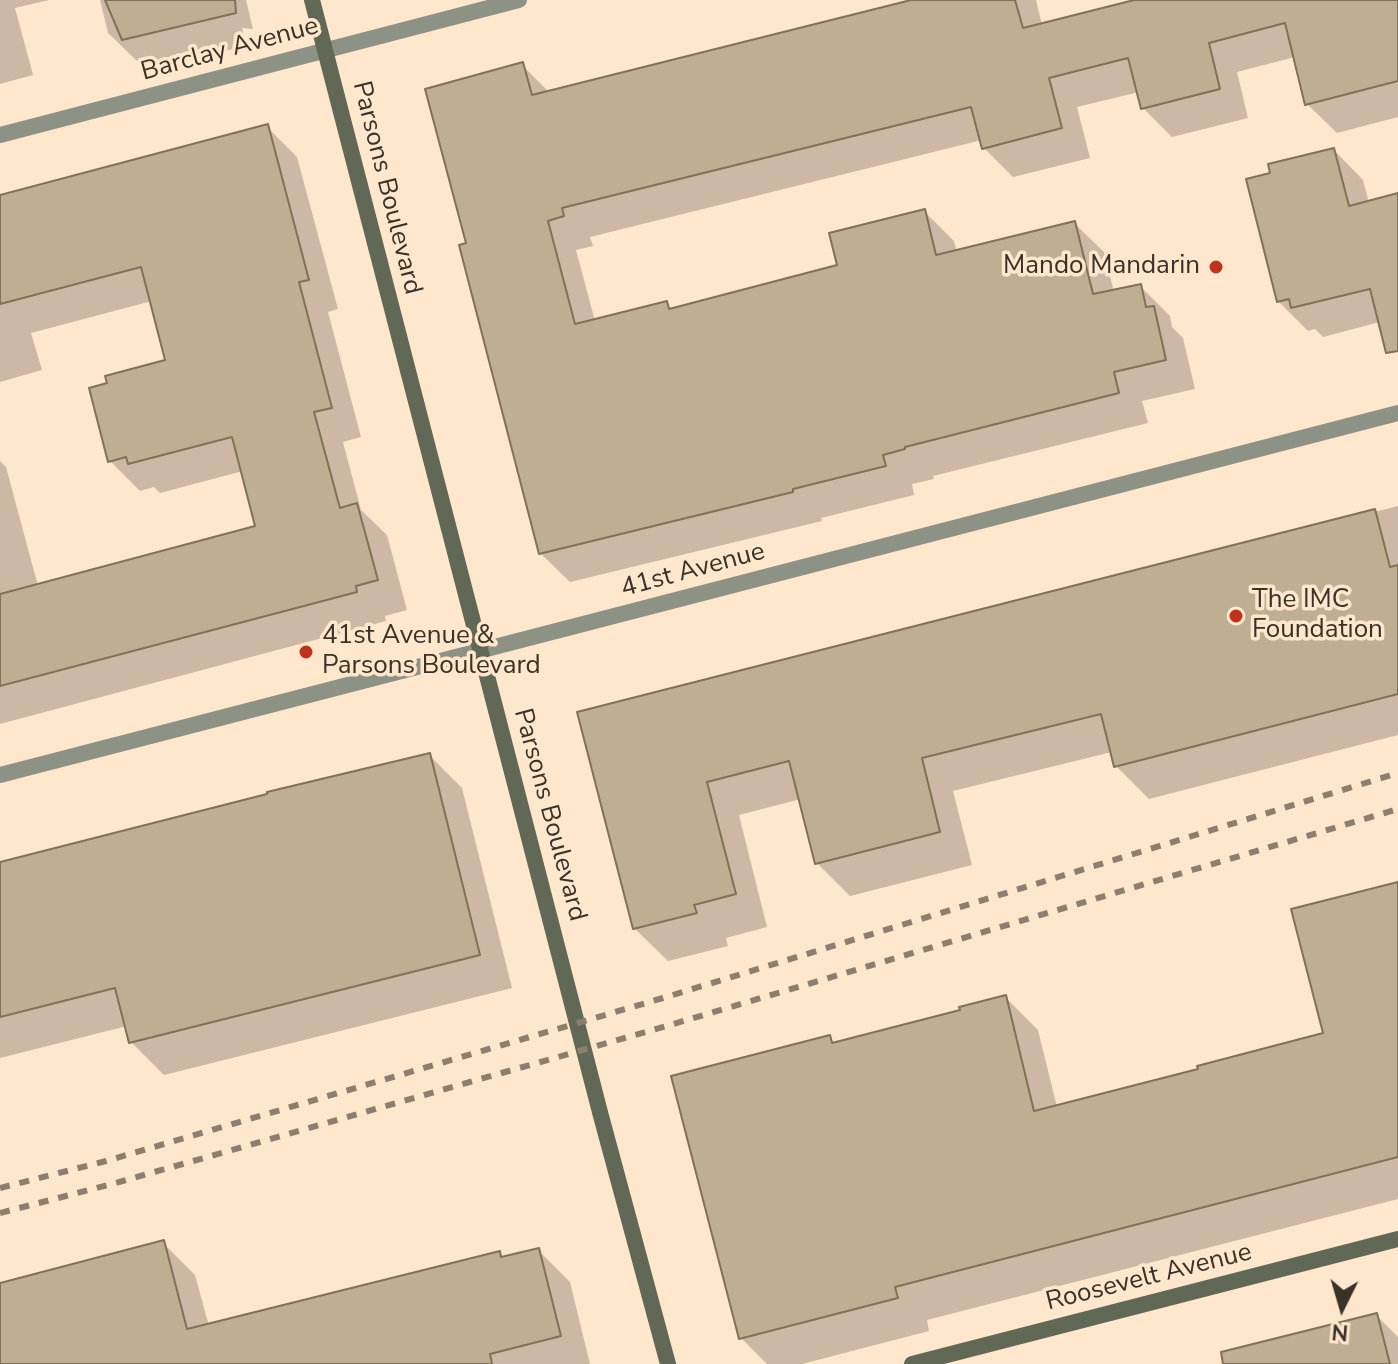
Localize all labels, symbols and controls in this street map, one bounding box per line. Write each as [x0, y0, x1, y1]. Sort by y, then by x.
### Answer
street label: Barclay Avenue [138, 11, 322, 89]
street label: Parsons Boulevard [344, 78, 428, 298]
place label: Mando Mandarin [1003, 251, 1200, 283]
marker: Mando Mandarin [1207, 258, 1225, 276]
street label: 41st Avenue [618, 537, 768, 605]
place label: The IMC Foundation [1252, 585, 1383, 646]
marker: The IMC Foundation [1227, 607, 1245, 625]
place label: 41st Avenue & Parsons Boulevard [322, 621, 541, 682]
marker: 41st Avenue & Parsons Boulevard [297, 643, 315, 661]
street label: Parsons Boulevard [506, 705, 592, 925]
street label: Roosevelt Avenue [1043, 1237, 1255, 1319]
north arrow [1302, 1268, 1382, 1348]
text: N [1330, 1316, 1349, 1348]

